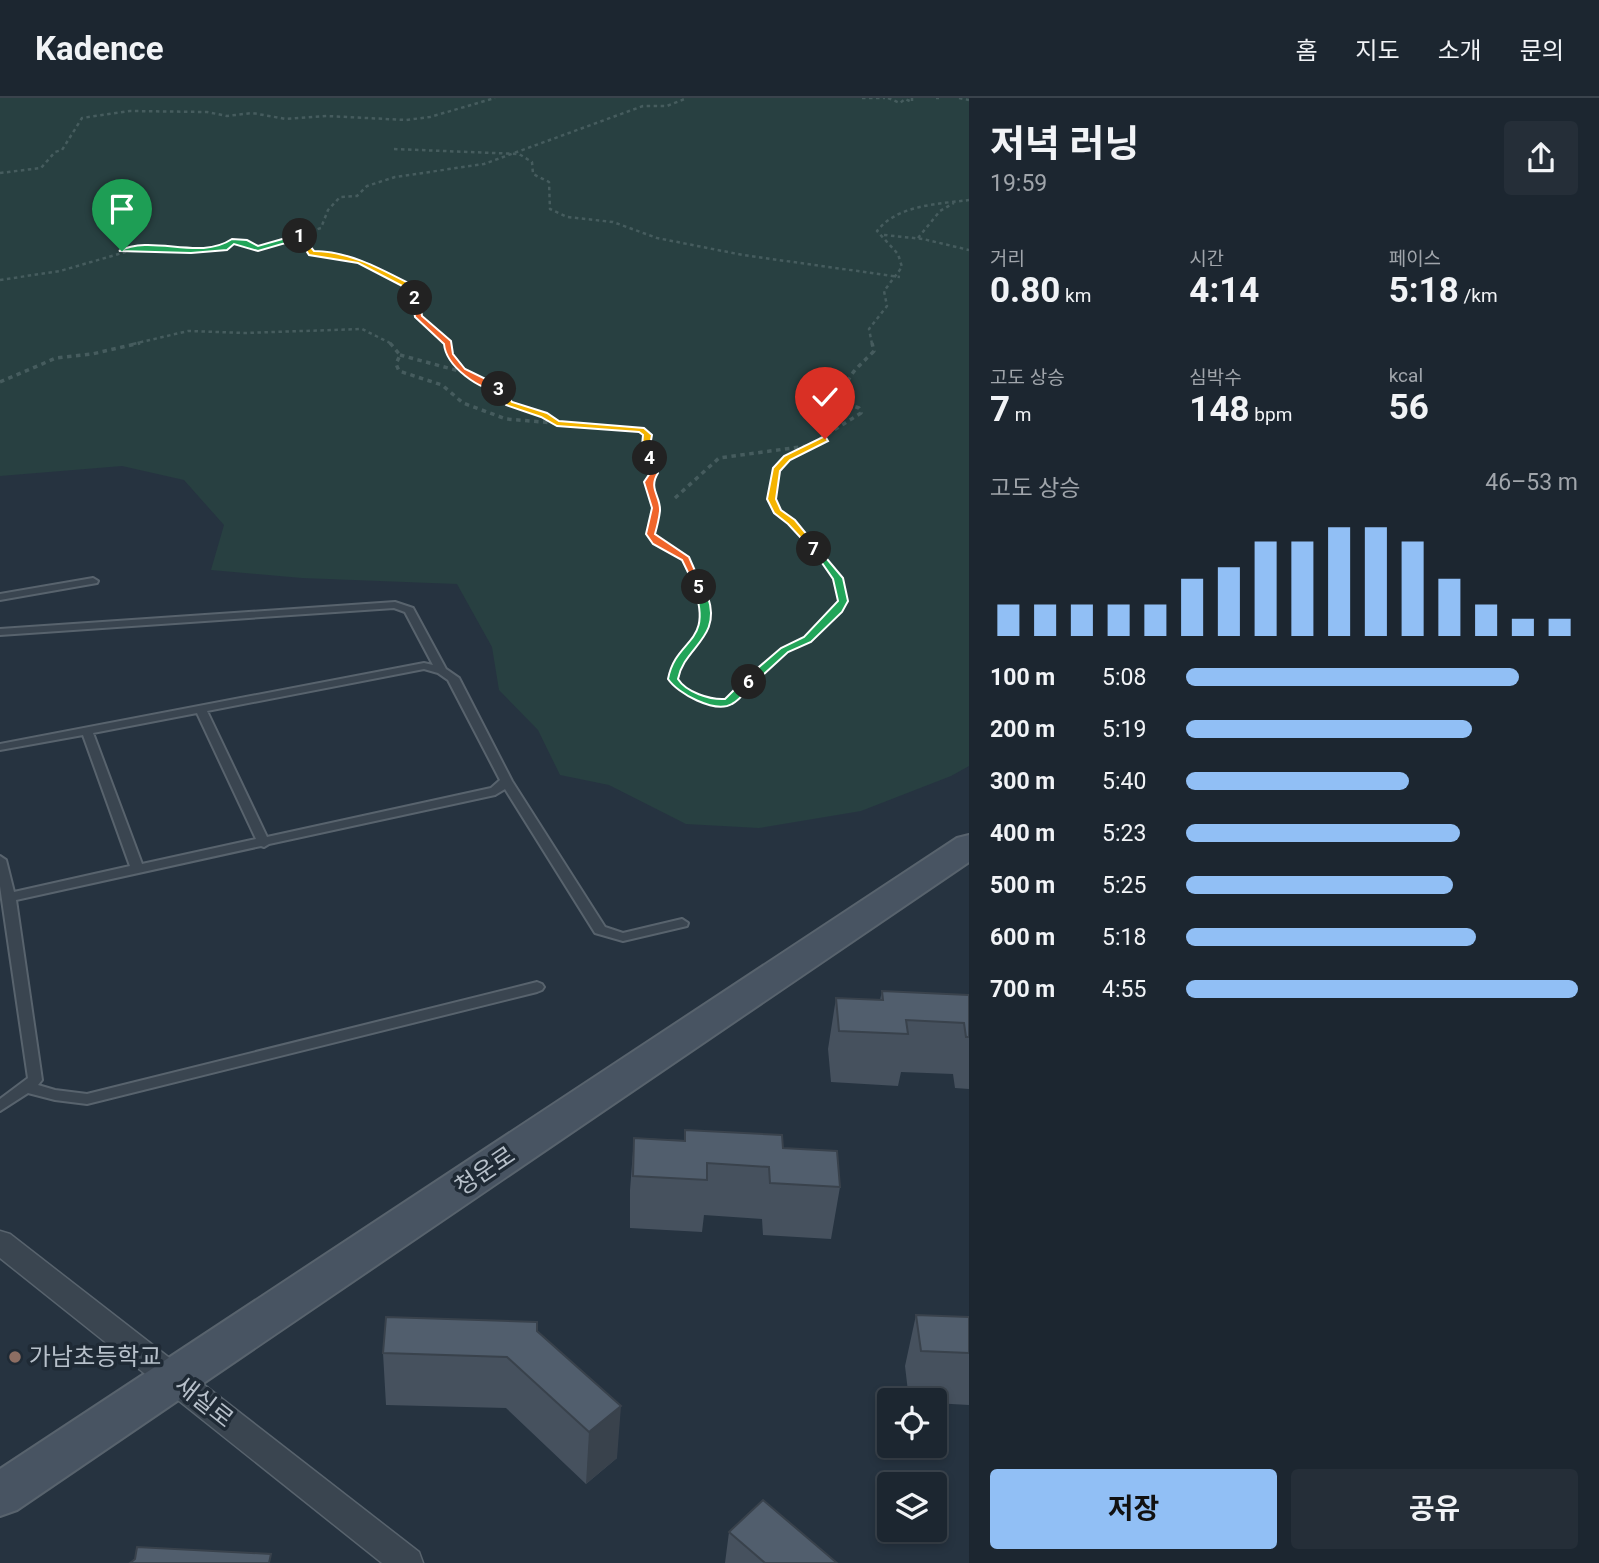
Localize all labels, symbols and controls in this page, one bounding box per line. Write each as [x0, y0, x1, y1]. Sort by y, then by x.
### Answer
text: Kadence [35, 29, 164, 68]
text: 홈 [1295, 37, 1317, 65]
text: 지도 [1355, 37, 1400, 65]
text: 소개 [1438, 37, 1482, 65]
text: 문의 [1520, 37, 1564, 65]
button: share [1504, 121, 1578, 195]
text: 저녁 러닝 [990, 122, 1139, 166]
text: 19:59 [990, 170, 1047, 197]
pin [92, 179, 152, 251]
icon: arrive [103, 190, 141, 228]
pin: 1 [282, 218, 318, 254]
text: 1 [294, 224, 305, 247]
text: 거리 [990, 247, 1025, 270]
text: 시간 [1189, 247, 1224, 270]
text: 페이스 [1389, 247, 1441, 270]
text: 0.80 [990, 270, 1060, 311]
text: 4:14 [1189, 270, 1259, 311]
text: 5:18 [1389, 270, 1459, 311]
pin: 2 [398, 280, 432, 316]
text: km [1060, 284, 1091, 307]
text: /km [1459, 284, 1498, 307]
text: 2 [409, 286, 420, 309]
text: kcal [1389, 364, 1423, 387]
text: 고도 상승 [990, 366, 1065, 389]
text: 심박수 [1189, 366, 1242, 389]
pin [795, 367, 855, 439]
pin: 3 [482, 372, 516, 406]
text: 3 [493, 377, 504, 400]
icon: check [806, 378, 844, 416]
text: 56 [1389, 387, 1429, 428]
text: 7 [990, 389, 1010, 430]
text: 148 [1189, 389, 1250, 430]
text: m [1010, 403, 1031, 426]
text: bpm [1250, 403, 1292, 426]
pin: 4 [632, 440, 668, 476]
text: 4 [644, 446, 655, 469]
text: 46–53 m [1485, 469, 1578, 496]
text: 고도 상승 [990, 475, 1080, 502]
pin: 7 [796, 532, 832, 566]
text: 7 [808, 537, 819, 560]
pin: 5 [682, 570, 716, 604]
text: 5 [693, 575, 704, 598]
pin: 6 [732, 664, 766, 700]
text: 100 m [990, 664, 1055, 691]
text: 5:08 [1102, 664, 1146, 691]
text: 6 [743, 670, 754, 693]
text: 200 m [990, 716, 1055, 743]
text: 5:19 [1102, 716, 1146, 743]
text: 300 m [990, 768, 1055, 795]
text: 5:40 [1102, 768, 1146, 795]
text: 400 m [990, 820, 1055, 847]
text: 5:23 [1102, 820, 1146, 847]
text: 500 m [990, 872, 1055, 899]
text: 5:25 [1102, 872, 1146, 899]
text: 600 m [990, 924, 1055, 951]
text: 5:18 [1102, 924, 1146, 951]
text: 700 m [990, 976, 1055, 1003]
text: 4:55 [1102, 976, 1146, 1003]
street label: 청운로 [450, 1141, 520, 1201]
place label: 가남초등학교 [29, 1343, 161, 1371]
marker: 가남초등학교 [7, 1349, 23, 1365]
street label: 새실로 [169, 1371, 239, 1433]
map controls [877, 1388, 947, 1542]
button: locate [877, 1388, 947, 1458]
button: 저장 [990, 1469, 1277, 1549]
button: 공유 [1291, 1469, 1578, 1549]
button: layers [877, 1472, 947, 1542]

